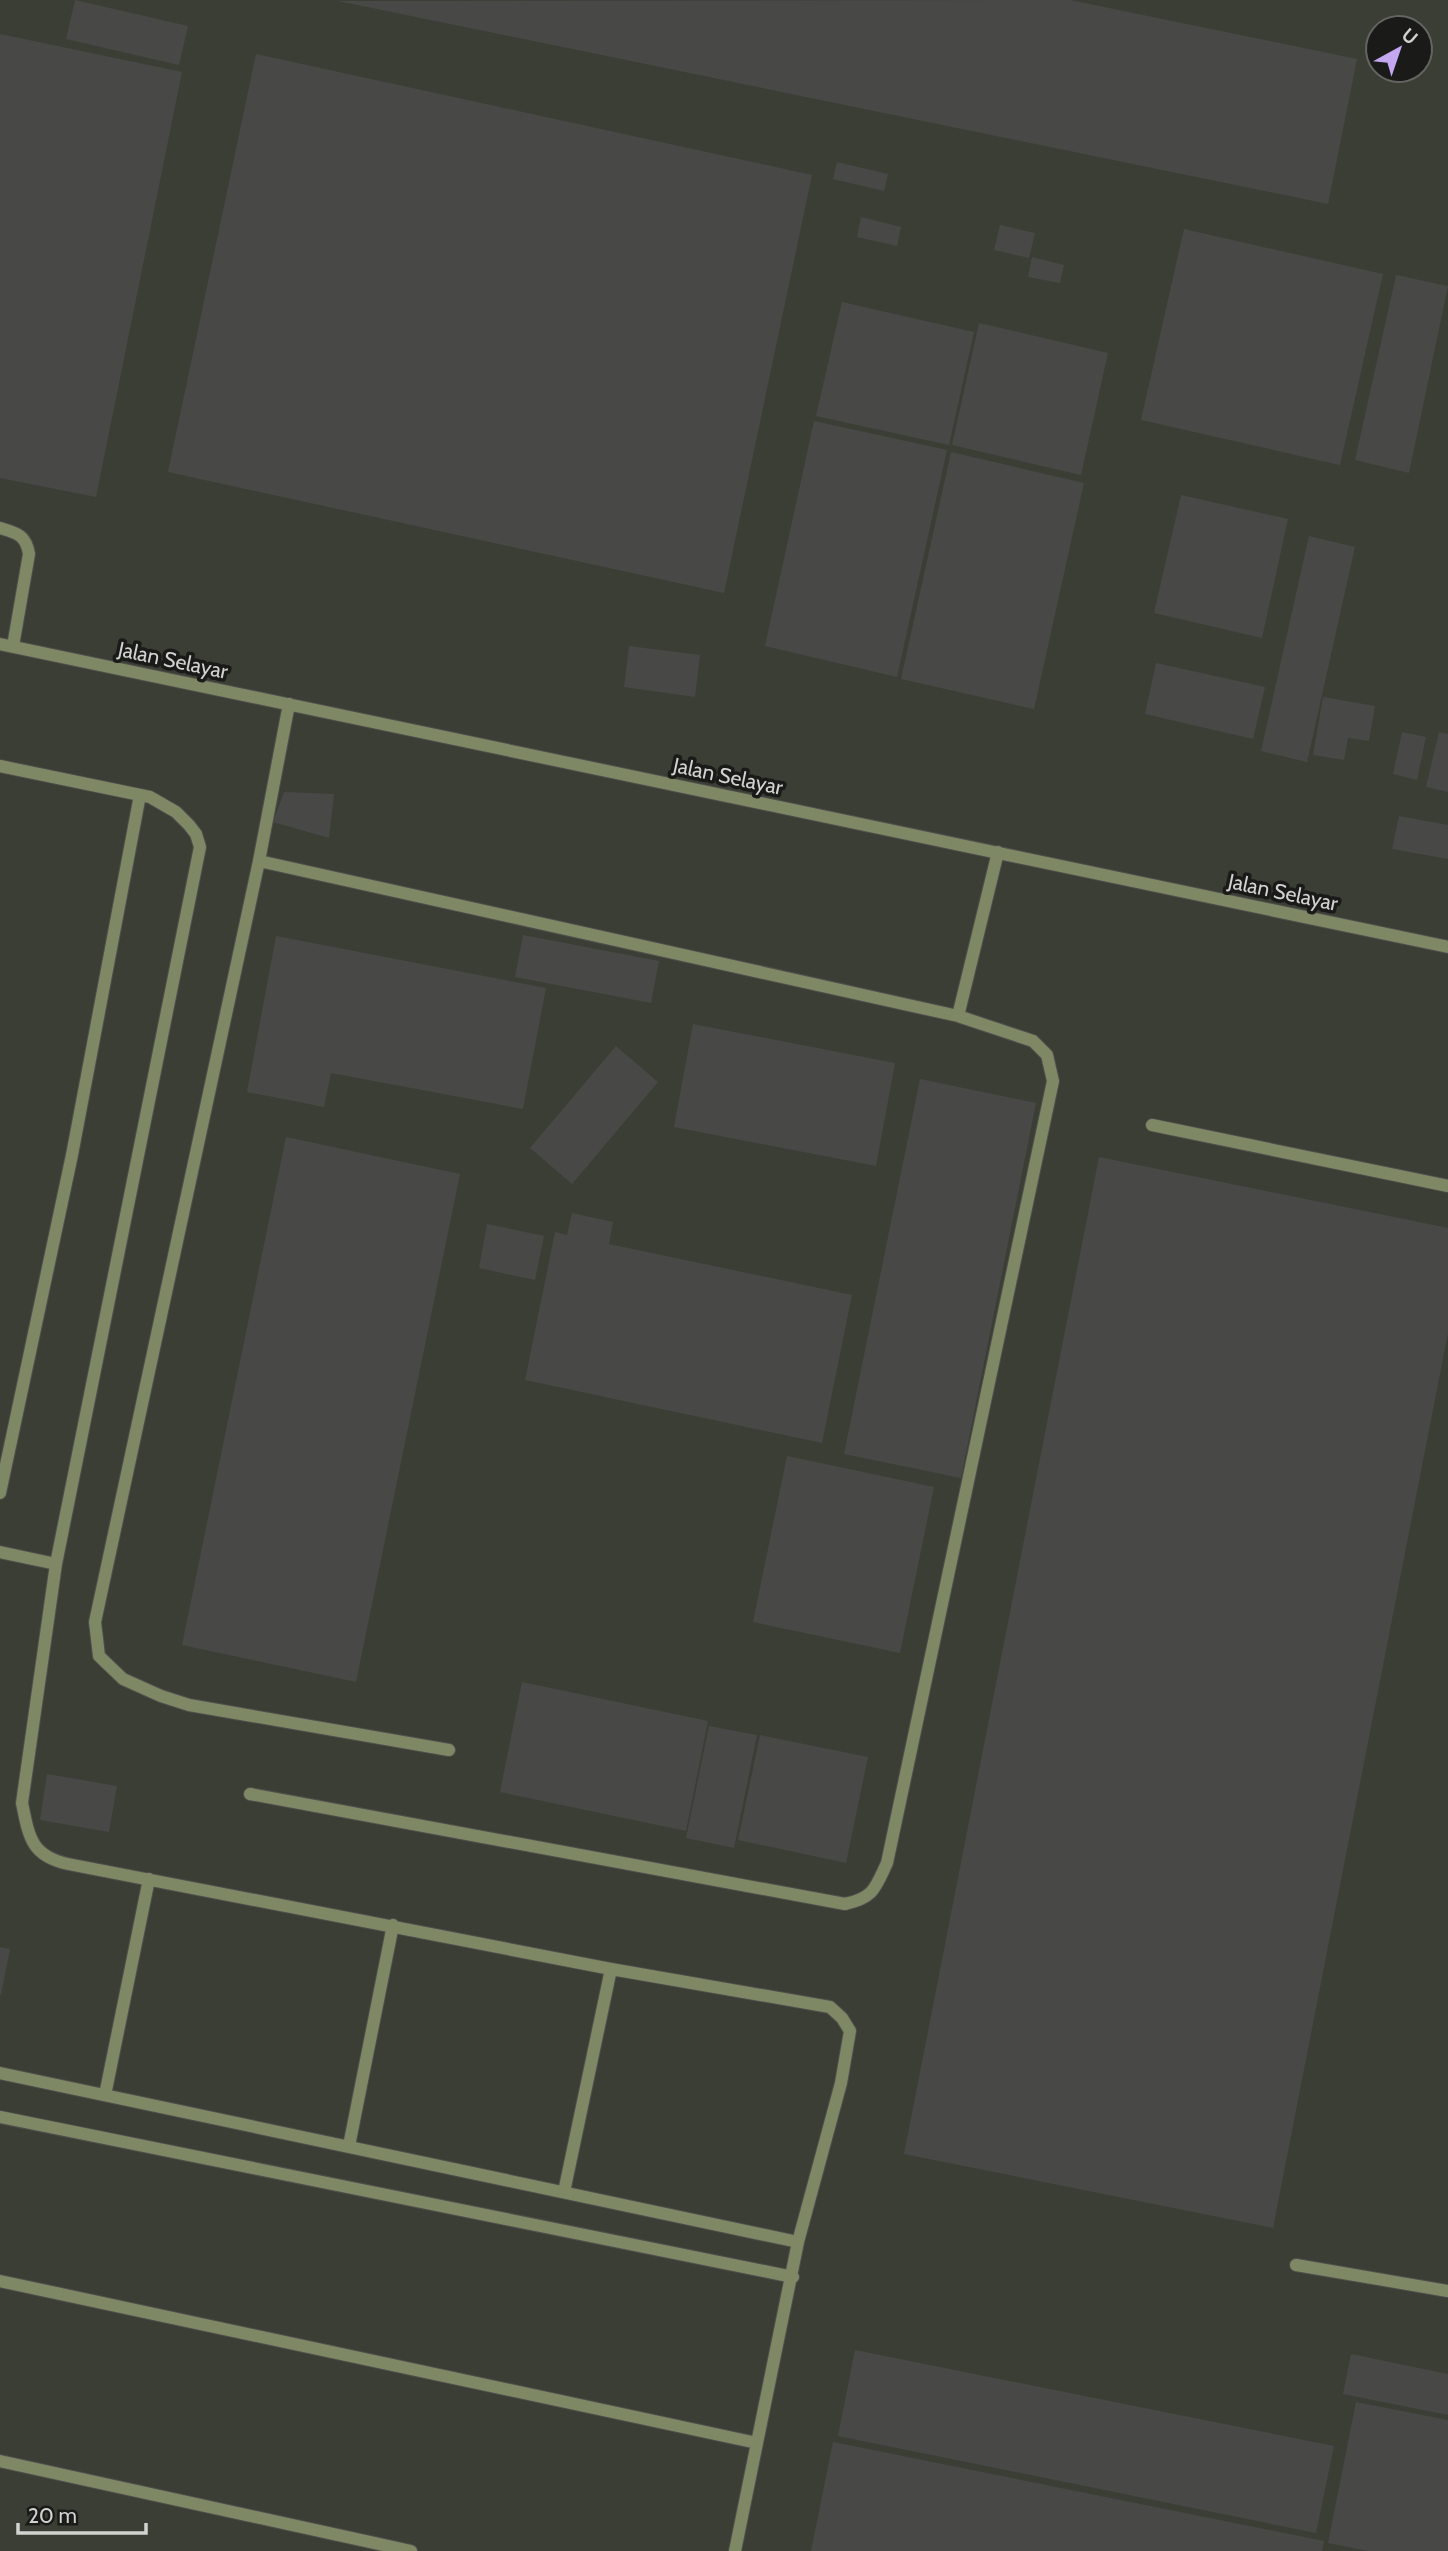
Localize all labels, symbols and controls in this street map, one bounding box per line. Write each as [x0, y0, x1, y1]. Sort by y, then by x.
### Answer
north arrow [1364, 14, 1434, 84]
text: U [1397, 23, 1422, 50]
street label: Jalan Selayar [115, 636, 231, 684]
street label: Jalan Selayar [670, 752, 786, 800]
street label: Jalan Selayar [1225, 868, 1341, 916]
scale bar [18, 2492, 145, 2536]
text: 20 m [28, 2503, 77, 2528]

